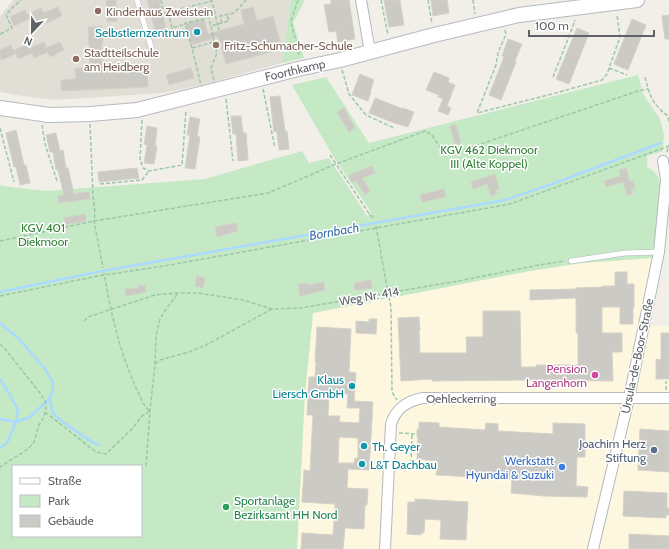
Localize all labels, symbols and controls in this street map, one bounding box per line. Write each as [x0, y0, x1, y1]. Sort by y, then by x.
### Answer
place label: Kinderhaus Zweistein [106, 4, 214, 19]
marker: Kinderhaus Zweistein [93, 6, 103, 16]
north arrow [12, 12, 52, 52]
scale bar [529, 12, 654, 38]
text: 100 m [535, 18, 569, 33]
place label: Selbstlernzentrum [95, 25, 189, 40]
marker: Selbstlernzentrum [192, 27, 202, 37]
text: N [22, 33, 34, 49]
place label: Fritz-Schumacher-Schule [224, 38, 353, 53]
marker: Fritz-Schumacher-Schule [211, 40, 221, 50]
place label: Stadtteilschule am Heidberg [84, 45, 159, 74]
marker: Stadtteilschule am Heidberg [71, 54, 81, 64]
street label: Foorthkamp [263, 56, 327, 84]
park label: KGV 462 Diekmoor III (Alte Koppel) [440, 142, 538, 171]
water label: Bornbach [308, 219, 360, 243]
park label: KGV 401 Diekmoor [18, 220, 68, 249]
street label: Weg Nr. 414 [338, 283, 400, 309]
street label: Ursula-de-Boor-Straße [617, 297, 657, 415]
place label: Pension Langenhorn [526, 361, 587, 390]
marker: Pension Langenhorn [590, 370, 600, 380]
place label: Klaus Liersch GmbH [272, 372, 344, 401]
marker: Klaus Liersch GmbH [347, 381, 357, 391]
street label: Oehleckerring [426, 391, 497, 406]
place label: Joachim Herz Stiftung [578, 436, 647, 465]
place label: Th. Geyer [372, 439, 420, 454]
marker: Th. Geyer [359, 441, 369, 451]
marker: Joachim Herz Stiftung [649, 445, 659, 455]
place label: Werkstatt Hyundai & Suzuki [466, 453, 554, 482]
place label: L&T Dachbau [370, 457, 437, 472]
marker: L&T Dachbau [357, 459, 367, 469]
marker: Werkstatt Hyundai & Suzuki [557, 462, 567, 472]
legend [12, 465, 142, 537]
text: Straße [48, 473, 81, 488]
text: Park [48, 493, 70, 508]
place label: Sportanlage Bezirksamt HH Nord [234, 493, 337, 522]
marker: Sportanlage Bezirksamt HH Nord [221, 502, 231, 512]
text: Gebäude [48, 513, 94, 528]

